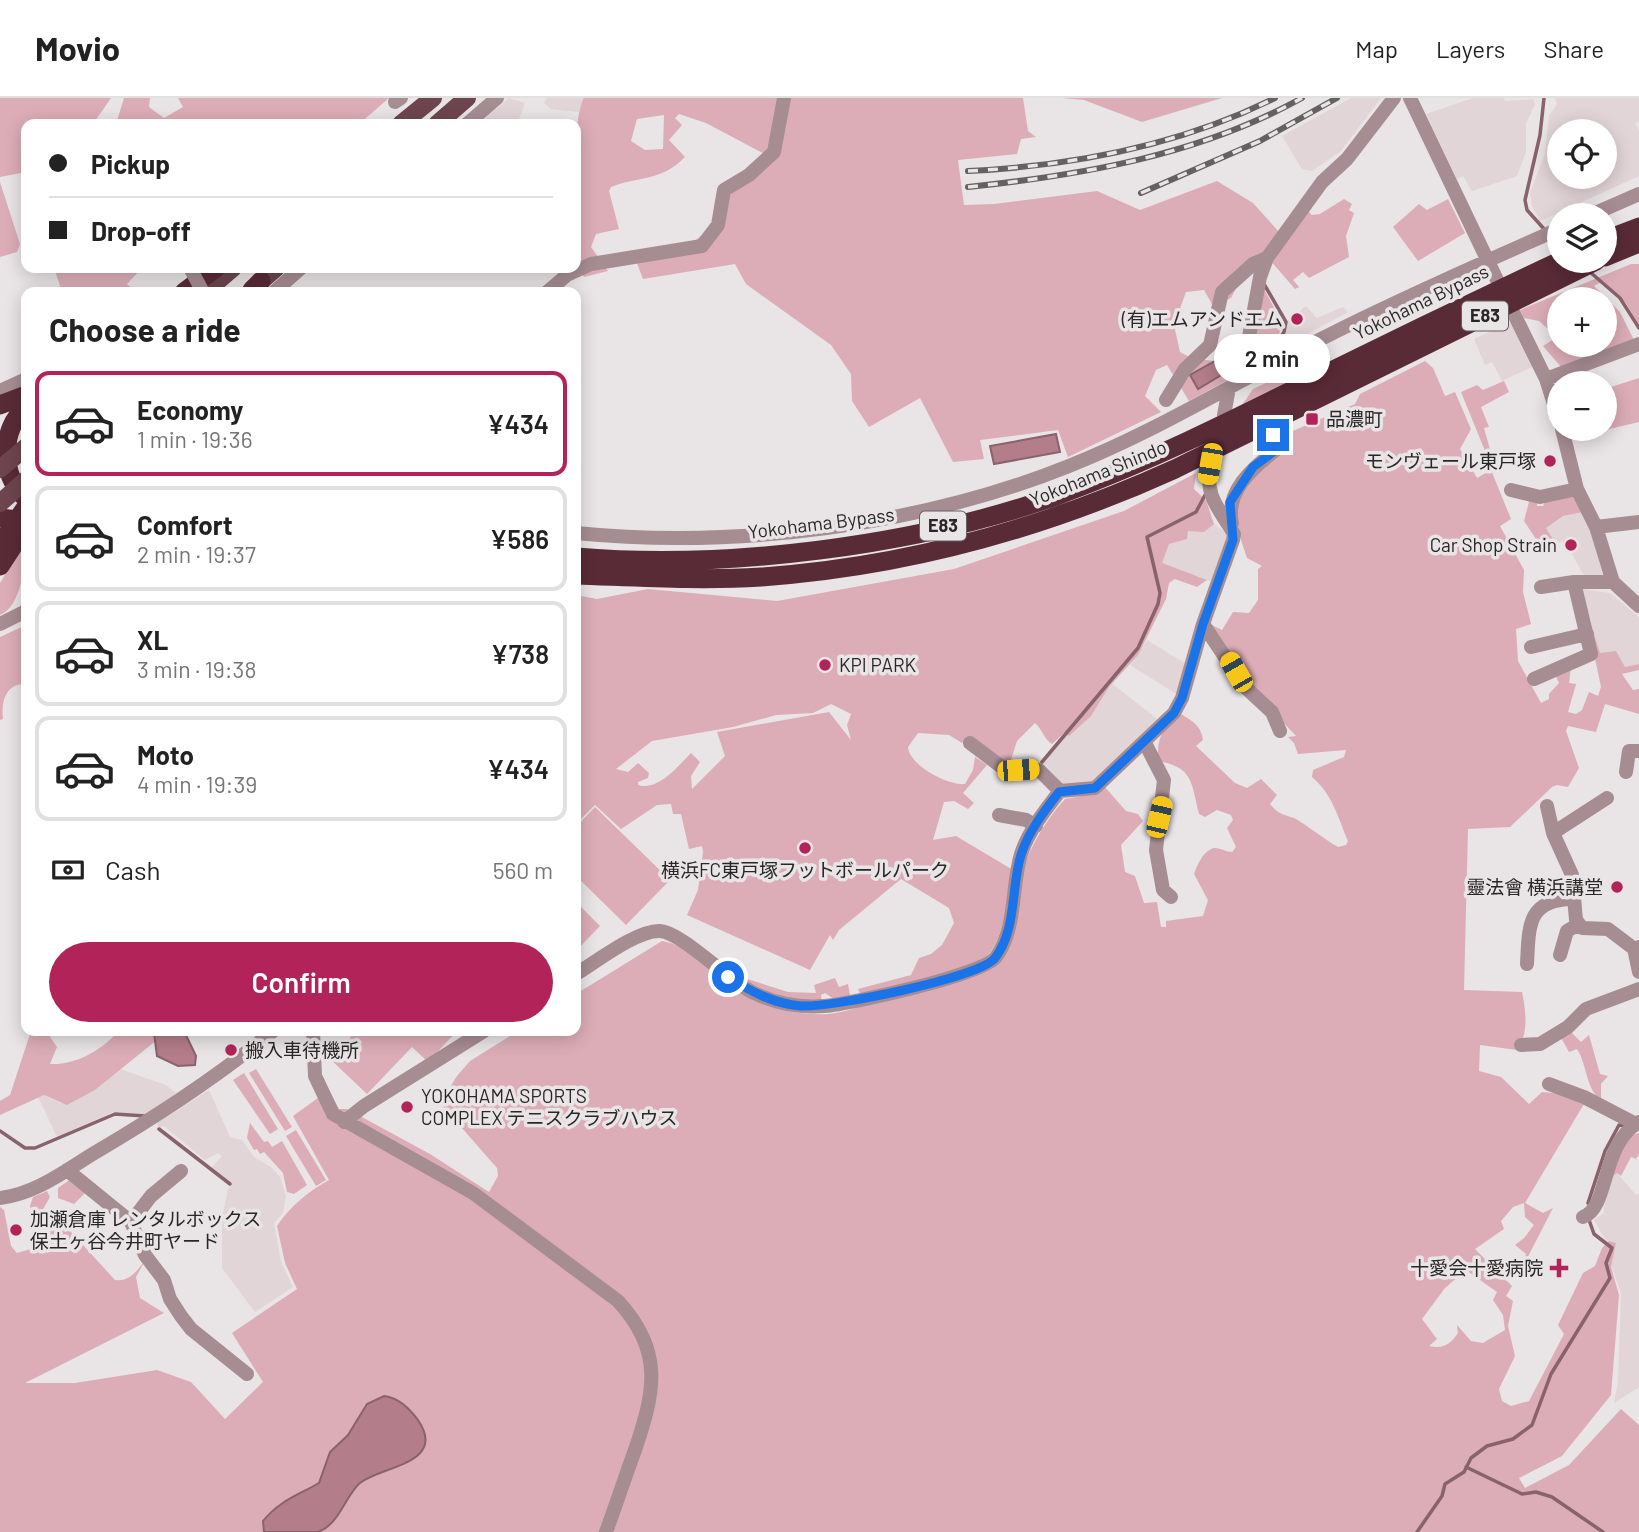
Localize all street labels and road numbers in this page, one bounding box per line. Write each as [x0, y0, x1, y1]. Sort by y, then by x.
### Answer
street label: Yokohama Bypass [1350, 259, 1492, 344]
road number: E83 [1462, 302, 1508, 330]
street label: Yokohama Shindo [1026, 435, 1170, 510]
street label: Yokohama Bypass [746, 502, 895, 543]
road number: E83 [920, 512, 966, 540]

